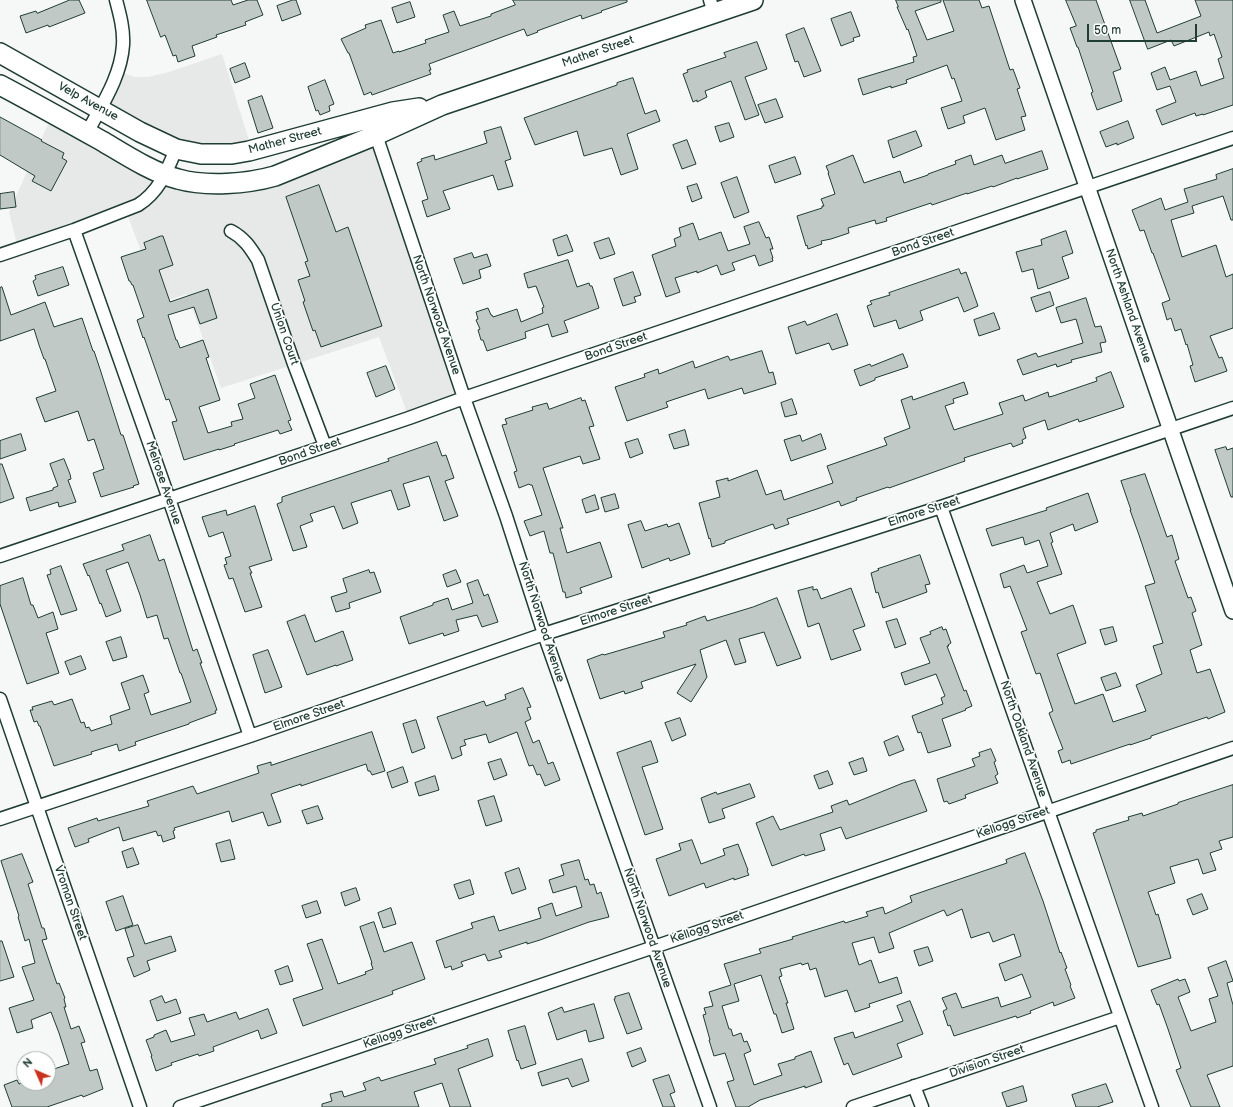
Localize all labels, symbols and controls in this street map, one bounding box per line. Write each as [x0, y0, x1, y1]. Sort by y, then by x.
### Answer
scale bar [1089, 16, 1199, 42]
text: 50 m [1094, 23, 1121, 38]
street label: Mather Street [560, 33, 636, 71]
street label: Velp Avenue [55, 80, 121, 124]
street label: Mather Street [247, 124, 323, 158]
street label: Bond Street [890, 226, 956, 260]
street label: North Ashland Avenue [1102, 247, 1154, 365]
street label: North Norwood Avenue [409, 253, 463, 377]
street label: Union Court [267, 301, 301, 367]
street label: Bond Street [583, 330, 649, 364]
street label: Bond Street [277, 435, 343, 469]
street label: Melrose Avenue [142, 439, 184, 527]
street label: Elmore Street [886, 494, 962, 530]
street label: North Norwood Avenue [515, 560, 567, 684]
street label: Elmore Street [578, 593, 654, 629]
street label: North Oakland Avenue [996, 679, 1050, 799]
street label: Elmore Street [271, 697, 347, 735]
street label: Kellogg Street [974, 804, 1052, 842]
street label: Vroman Street [50, 864, 90, 942]
street label: North Norwood Avenue [620, 866, 674, 990]
street label: Kellogg Street [668, 909, 746, 947]
street label: Kellogg Street [361, 1014, 439, 1052]
street label: Division Street [948, 1042, 1026, 1082]
north arrow [16, 1051, 56, 1091]
text: N [20, 1055, 35, 1070]

